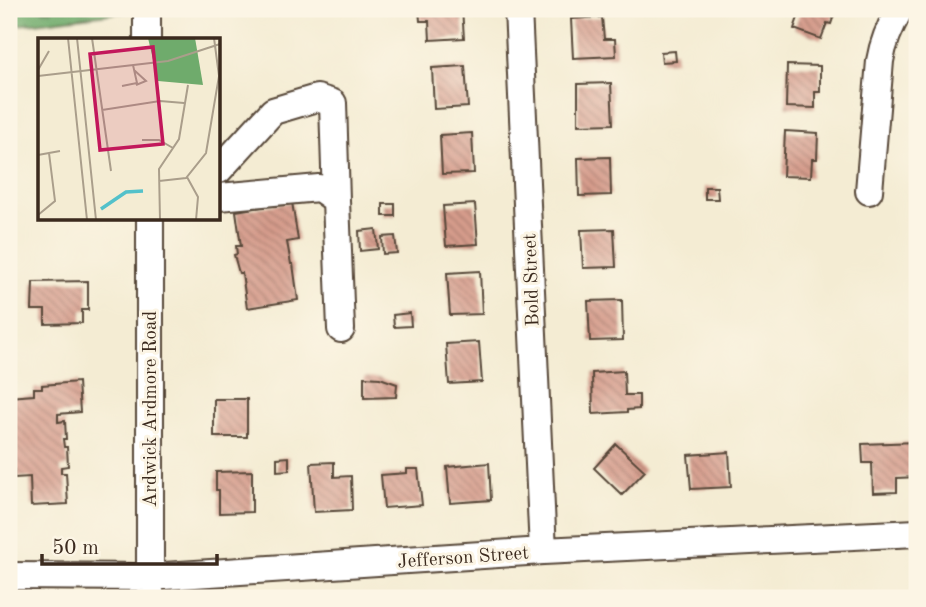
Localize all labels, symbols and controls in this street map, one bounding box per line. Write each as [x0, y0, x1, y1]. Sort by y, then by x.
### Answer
inset map [38, 38, 220, 220]
street label: Bold Street [521, 233, 544, 327]
street label: Ardwick Ardmore Road [142, 311, 161, 507]
scale bar [42, 523, 217, 567]
text: 50 m [52, 538, 99, 559]
street label: Jefferson Street [397, 544, 530, 573]

